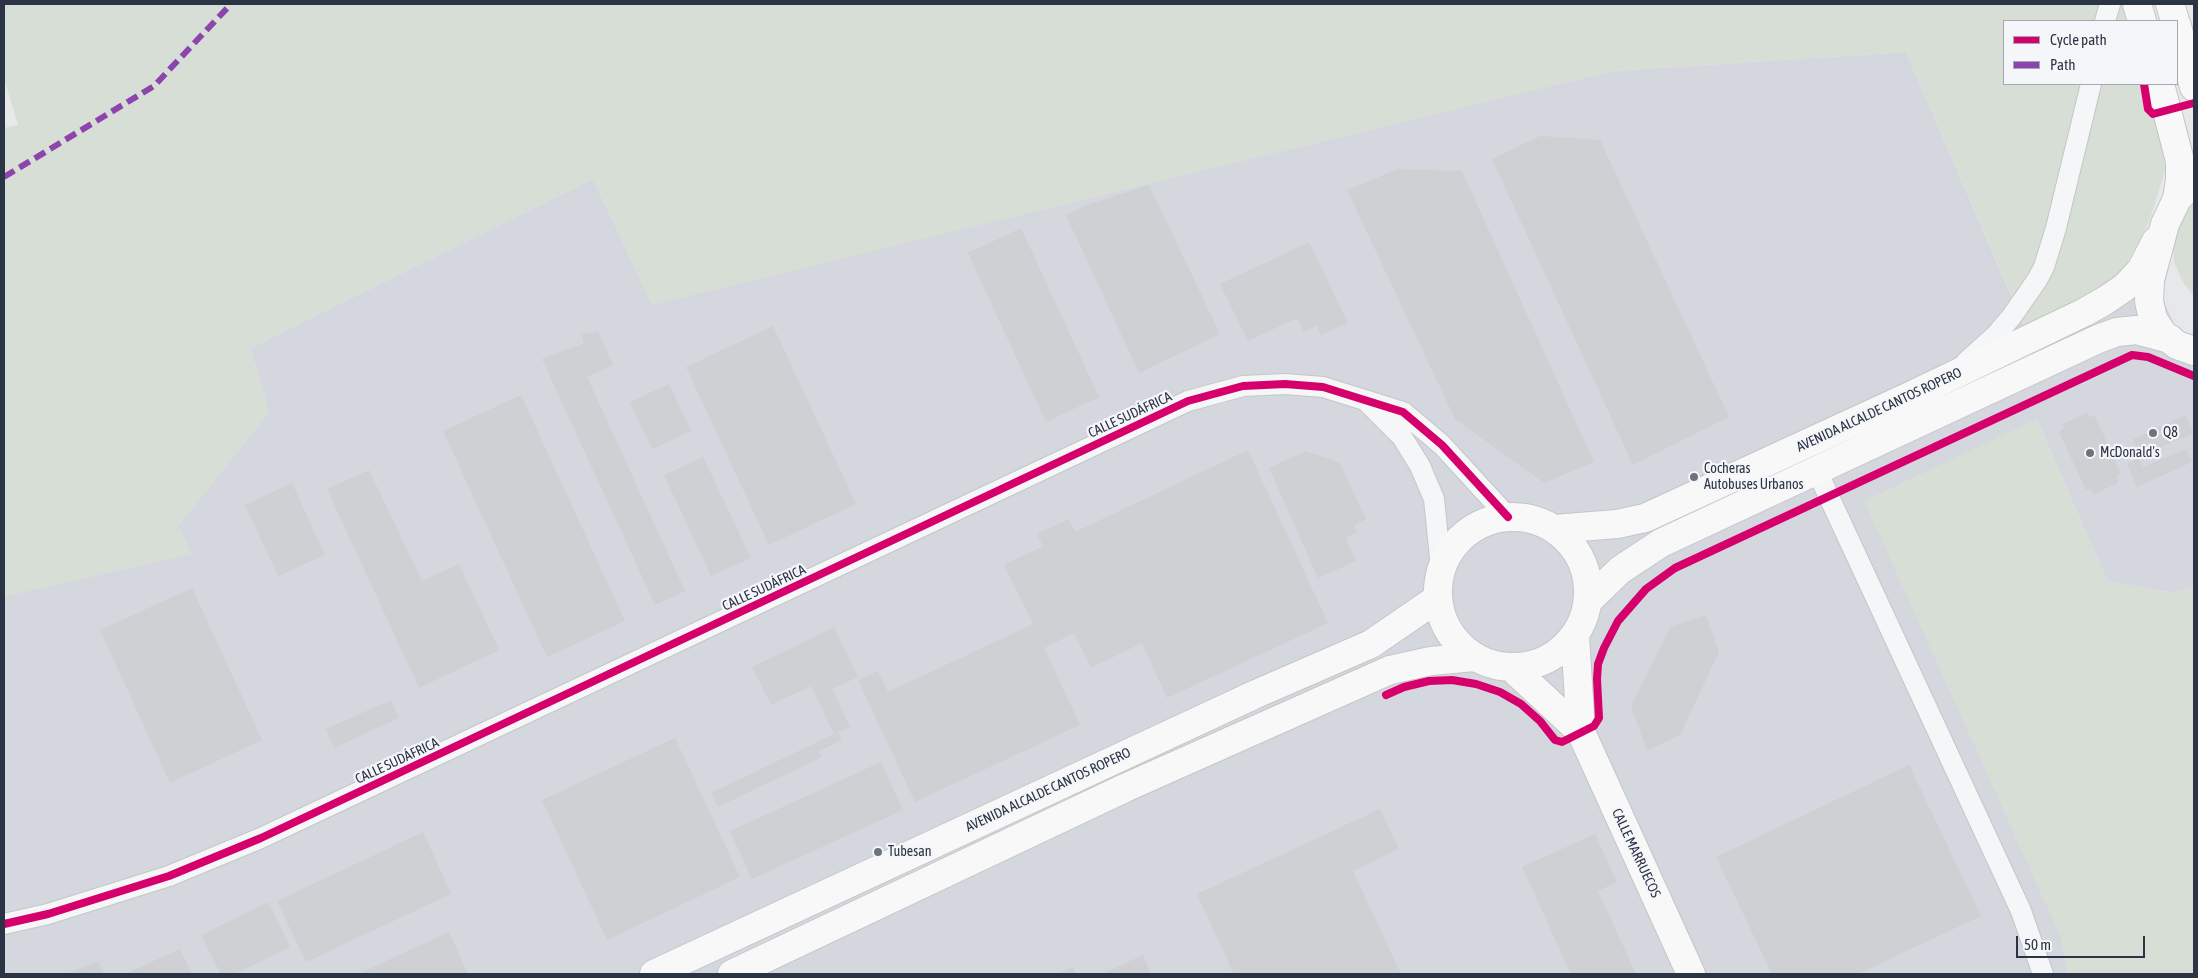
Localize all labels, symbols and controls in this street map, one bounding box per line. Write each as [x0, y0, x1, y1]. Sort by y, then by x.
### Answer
legend [2003, 20, 2178, 85]
text: Cycle path [2050, 31, 2107, 48]
text: Path [2050, 56, 2076, 73]
street label: AVENIDA ALCALDE CANTOS ROPERO [1794, 364, 1964, 456]
street label: CALLE SUDÁFRICA [1086, 388, 1174, 442]
place label: Q8 [2163, 425, 2178, 441]
marker: Q8 [2147, 427, 2159, 439]
place label: McDonald's [2100, 445, 2160, 461]
marker: McDonald's [2084, 447, 2096, 459]
place label: Cocheras Autobuses Urbanos [1704, 461, 1803, 494]
marker: Cocheras Autobuses Urbanos [1688, 471, 1700, 483]
street label: CALLE SUDÁFRICA [720, 561, 808, 615]
street label: CALLE SUDÁFRICA [353, 734, 441, 788]
street label: AVENIDA ALCALDE CANTOS ROPERO [963, 744, 1133, 836]
street label: CALLE MARRUECOS [1608, 806, 1664, 900]
place label: Tubesan [888, 844, 931, 860]
marker: Tubesan [872, 846, 884, 858]
scale bar [2018, 926, 2147, 958]
text: 50 m [2024, 936, 2051, 953]

